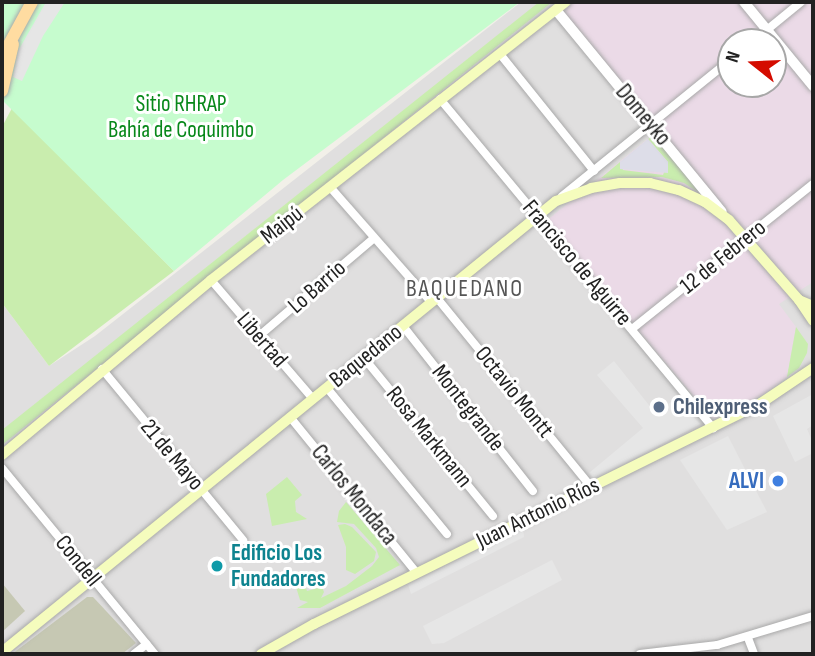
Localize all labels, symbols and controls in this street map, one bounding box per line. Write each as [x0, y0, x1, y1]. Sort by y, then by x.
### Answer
north arrow [717, 28, 787, 98]
text: N [721, 49, 746, 65]
street label: Domeyko [609, 79, 677, 151]
park label: Sitio RHRAP Bahía de Coquimbo [108, 90, 254, 144]
street label: Francisco de Aguirre [516, 195, 638, 331]
street label: Maipú [255, 200, 309, 250]
street label: 12 de Febrero [675, 214, 771, 300]
street label: Lo Barrio [282, 254, 352, 320]
district label: BAQUEDANO [407, 275, 523, 303]
street label: Libertad [231, 307, 293, 373]
street label: Baquedano [324, 318, 408, 394]
street label: Octavio Montt [469, 341, 559, 443]
street label: Montegrande [426, 359, 510, 457]
street label: Rosa Markmann [380, 381, 478, 493]
place label: Chilexpress [673, 393, 768, 421]
marker: Chilexpress [651, 399, 667, 415]
street label: 21 de Mayo [134, 414, 210, 496]
street label: Carlos Mondaca [305, 439, 403, 551]
place label: ALVI [729, 467, 764, 495]
street label: Juan Antonio Ríos [472, 471, 604, 555]
marker: ALVI [770, 473, 786, 489]
street label: Condell [49, 530, 107, 592]
place label: Edificio Los Fundadores [231, 539, 326, 593]
marker: Edificio Los Fundadores [209, 558, 225, 574]

